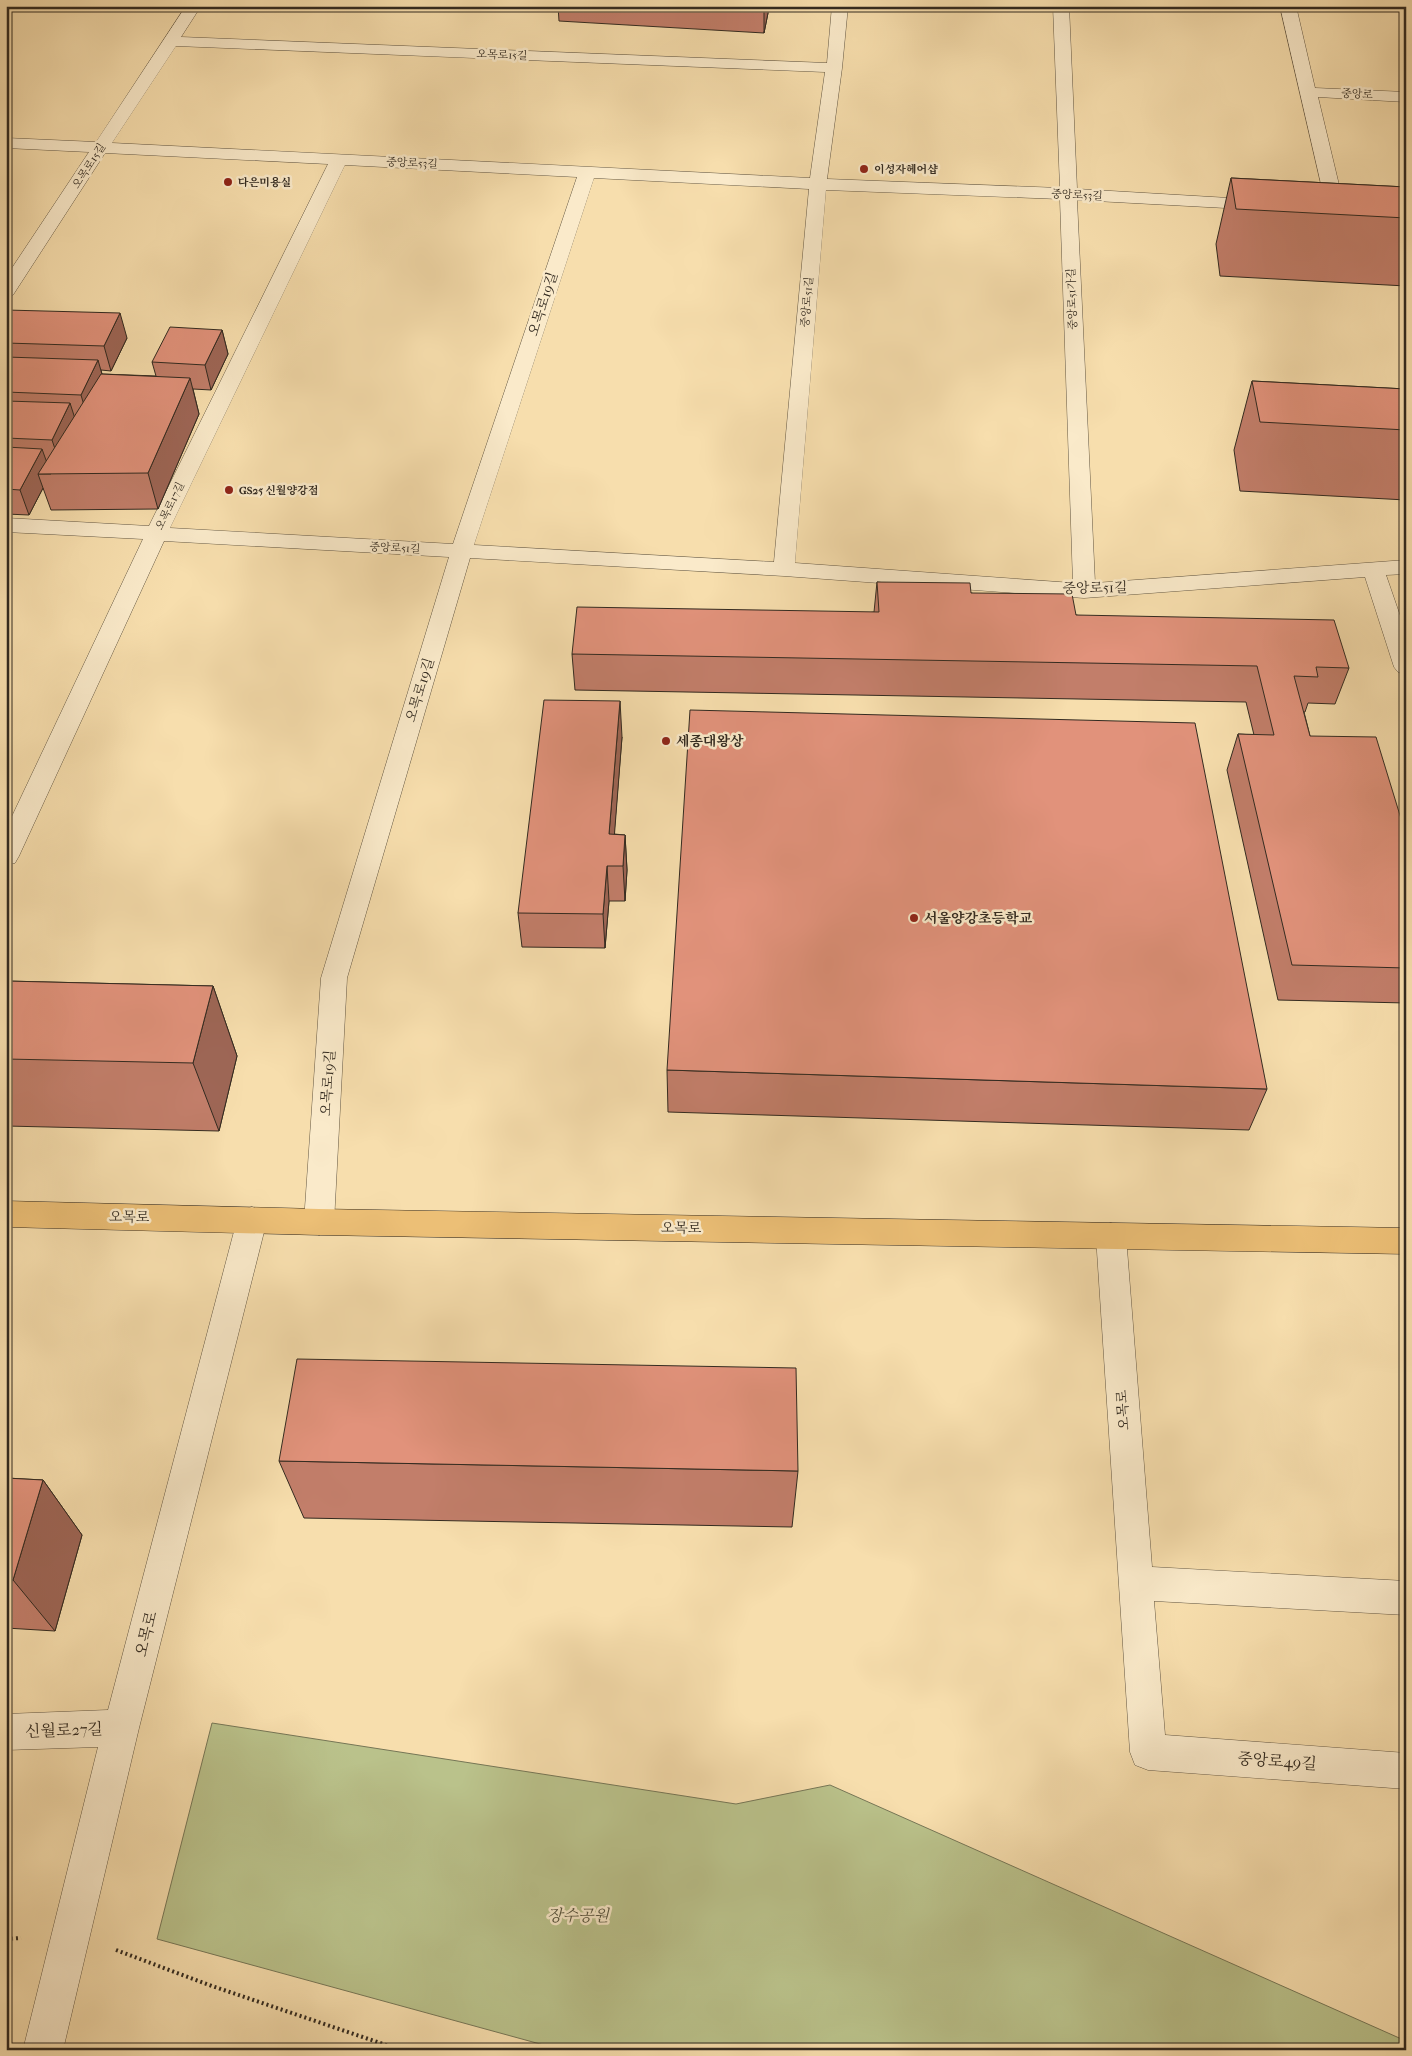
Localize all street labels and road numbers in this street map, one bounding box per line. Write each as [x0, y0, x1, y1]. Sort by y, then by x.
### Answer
street label: 오목로15길 [476, 48, 528, 62]
street label: 중앙로 [1341, 87, 1374, 101]
street label: 오목로15길 [70, 141, 108, 191]
street label: 중앙로53길 [386, 155, 438, 171]
street label: 중앙로53길 [1051, 187, 1103, 203]
street label: 중앙로51가길 [1064, 268, 1080, 330]
street label: 오목로19길 [525, 270, 561, 338]
street label: 중앙로51길 [798, 276, 816, 328]
street label: 오목로17길 [153, 480, 187, 532]
street label: 중앙로51길 [369, 540, 421, 556]
street label: 중앙로51길 [1062, 579, 1128, 597]
street label: 오목로19길 [402, 656, 438, 724]
street label: 오목로19길 [317, 1049, 339, 1117]
street label: 오목로 [109, 1208, 150, 1226]
street label: 오목로 [661, 1219, 702, 1237]
street label: 오목로 [1113, 1389, 1133, 1431]
street label: 오목로 [131, 1609, 161, 1659]
street label: 신월로27길 [25, 1719, 103, 1741]
street label: 중앙로49길 [1237, 1749, 1317, 1773]

